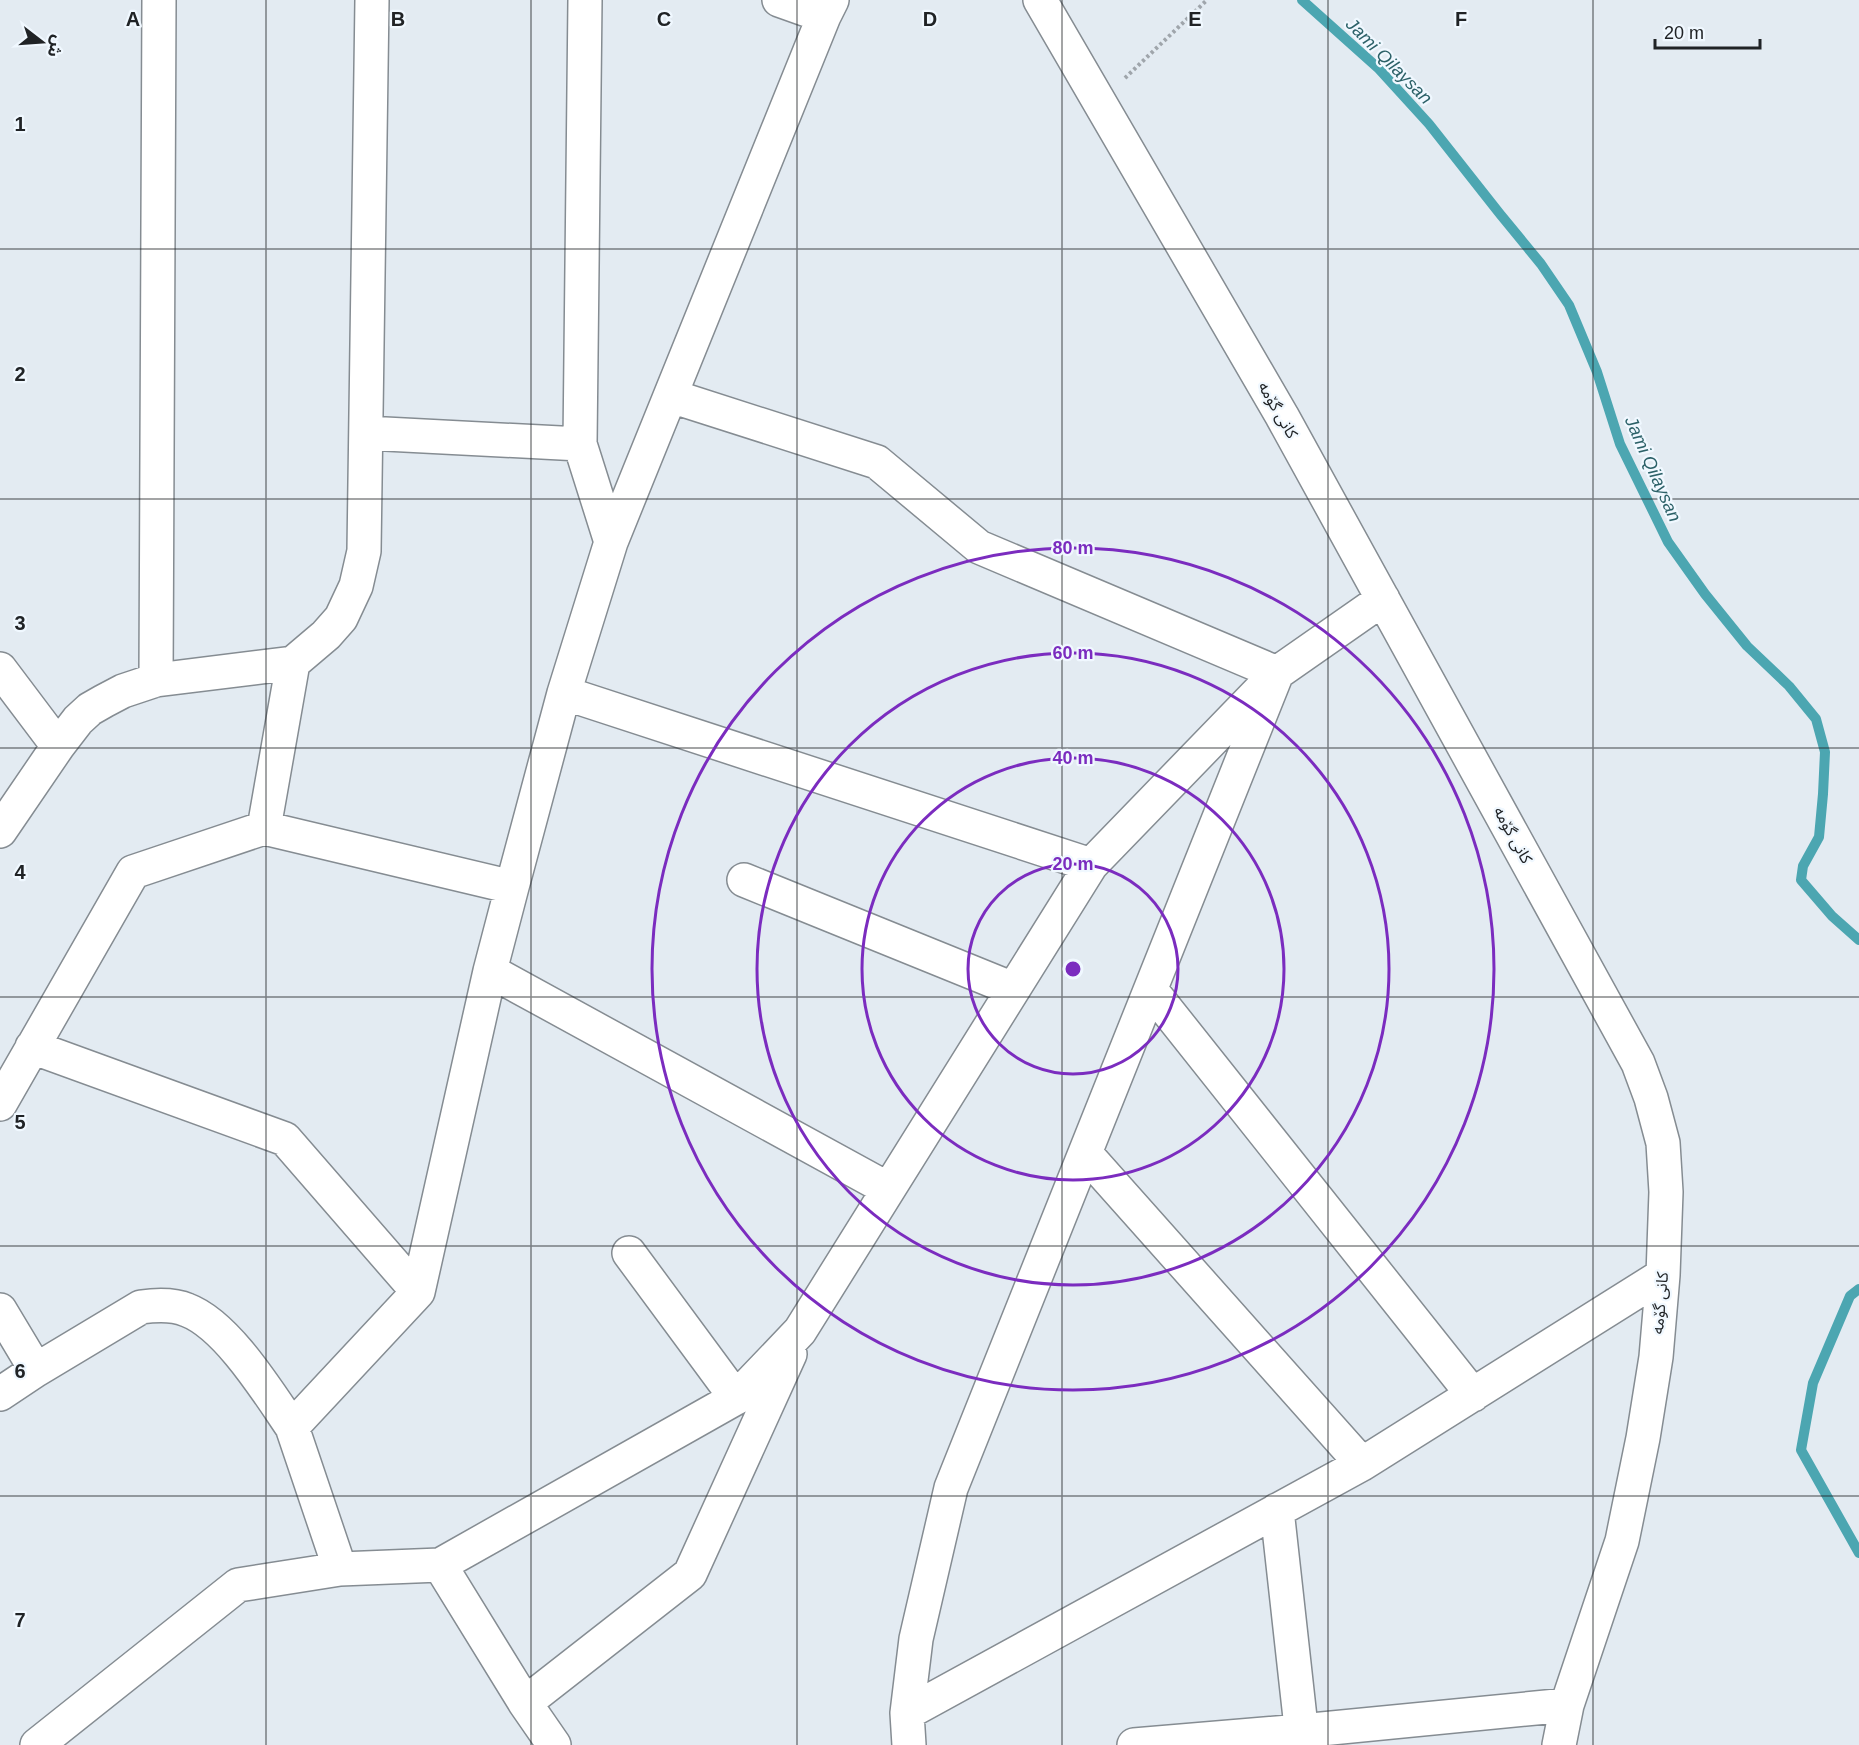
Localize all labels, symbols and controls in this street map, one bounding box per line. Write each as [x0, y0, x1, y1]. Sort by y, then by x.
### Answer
text: A [126, 8, 140, 30]
text: B [391, 8, 405, 30]
text: C [657, 8, 671, 30]
text: D [923, 8, 937, 30]
text: E [1188, 8, 1202, 30]
text: F [1455, 8, 1467, 30]
north arrow [12, 12, 72, 72]
scale bar [1655, 12, 1760, 50]
water label: Jami Qilaysan [1341, 13, 1436, 108]
text: 20 m [1664, 23, 1704, 43]
text: ش [44, 33, 67, 59]
text: 1 [14, 113, 26, 135]
text: 2 [14, 363, 26, 385]
street label: کانی گۆمە [1254, 379, 1301, 442]
water label: Jami Qilaysan [1620, 412, 1685, 525]
text: 80 m [1052, 538, 1094, 558]
text: 3 [14, 612, 26, 634]
text: 60 m [1052, 643, 1094, 663]
text: 40 m [1052, 748, 1094, 768]
street label: کانی گۆمە [1490, 804, 1536, 867]
text: 20 m [1052, 854, 1094, 874]
text: 4 [14, 861, 26, 883]
centre of rings [1063, 959, 1083, 979]
text: 5 [14, 1111, 26, 1133]
street label: کانی گۆمە [1649, 1271, 1672, 1335]
text: 6 [14, 1360, 26, 1382]
text: 7 [14, 1609, 26, 1631]

